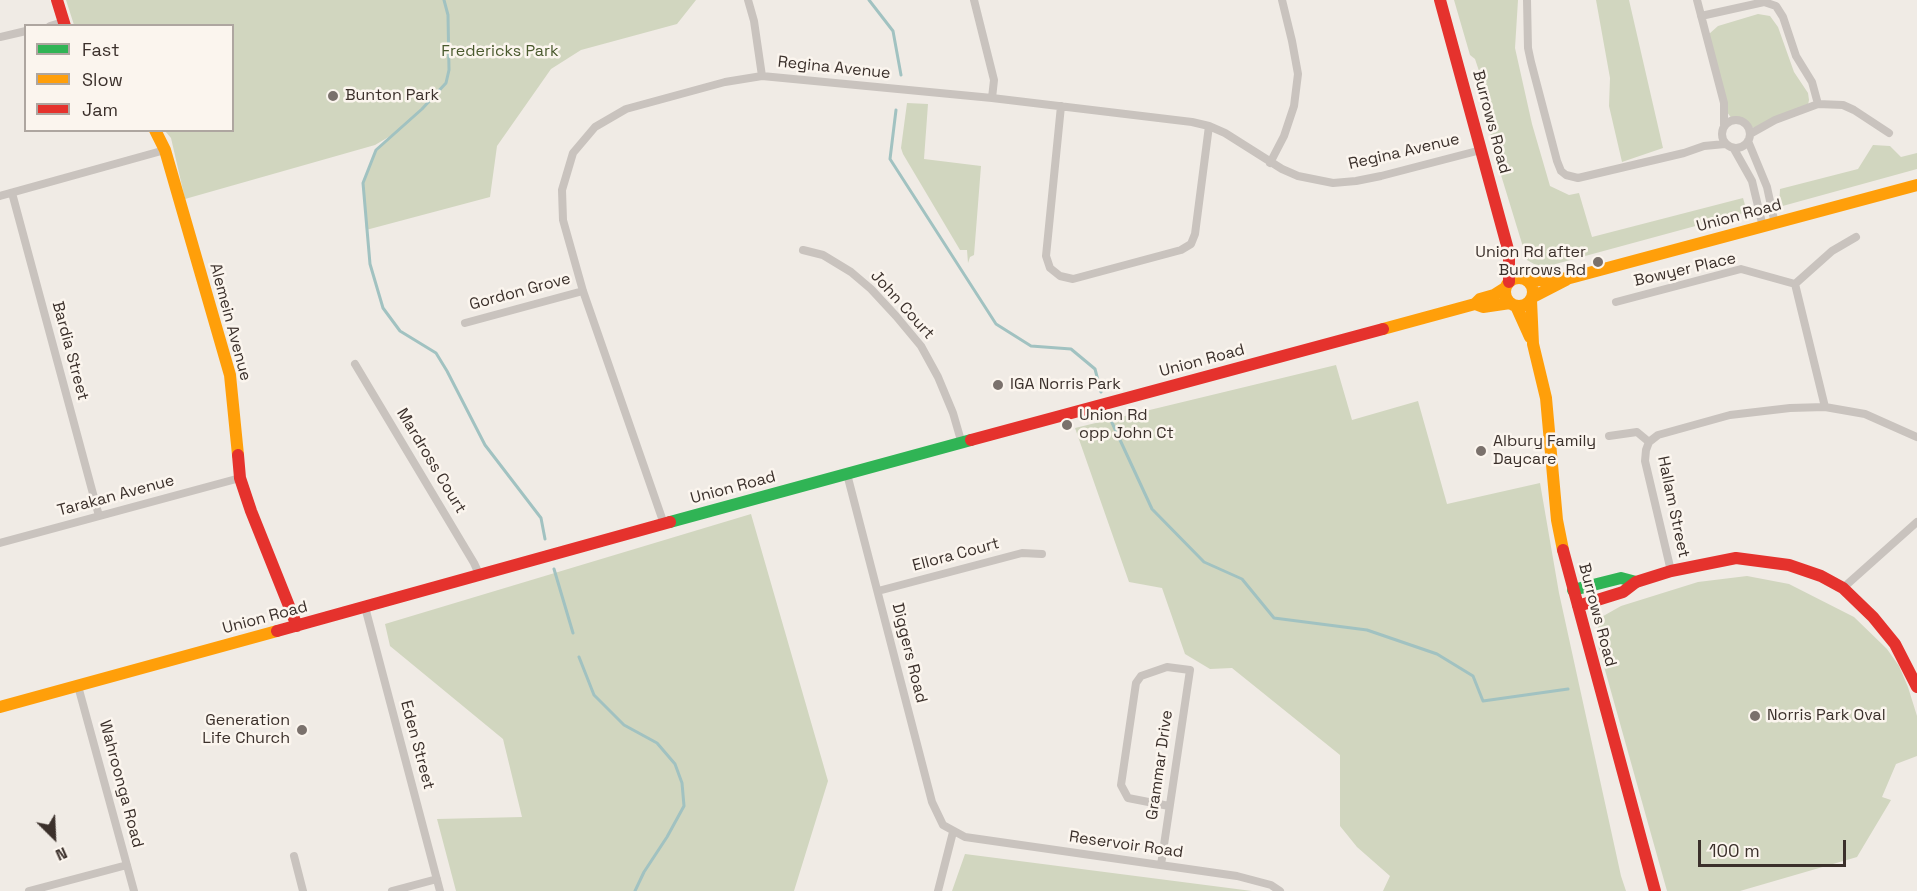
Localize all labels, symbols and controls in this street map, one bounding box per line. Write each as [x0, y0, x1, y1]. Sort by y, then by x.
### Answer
legend [24, 24, 234, 132]
text: Fast [82, 38, 119, 61]
park label: Fredericks Park [441, 42, 559, 62]
street label: Regina Avenue [777, 53, 891, 83]
text: Slow [82, 68, 123, 91]
street label: Burrows Road [1468, 68, 1514, 176]
place label: Bunton Park [345, 86, 439, 106]
marker: Bunton Park [326, 89, 340, 103]
text: Jam [82, 98, 118, 121]
street label: Regina Avenue [1347, 130, 1461, 174]
street label: Union Road [1694, 195, 1784, 237]
place label: Union Rd after Burrows Rd [1475, 243, 1586, 281]
street label: Bowyer Place [1632, 249, 1738, 291]
marker: Union Rd after Burrows Rd [1591, 255, 1605, 269]
street label: Alemein Avenue [205, 261, 255, 383]
street label: John Court [866, 267, 938, 343]
street label: Gordon Grove [467, 269, 573, 315]
street label: Bardia Street [48, 299, 92, 403]
street label: Union Road [1157, 340, 1247, 382]
place label: IGA Norris Park [1010, 375, 1121, 395]
marker: IGA Norris Park [991, 378, 1005, 392]
street label: Mardross Court [392, 405, 470, 517]
place label: Union Rd opp John Ct [1079, 406, 1174, 444]
marker: Union Rd opp John Ct [1060, 418, 1074, 432]
place label: Albury Family Daycare [1493, 432, 1596, 470]
marker: Albury Family Daycare [1474, 444, 1488, 458]
street label: Hallam Street [1653, 454, 1693, 560]
street label: Union Road [688, 467, 778, 509]
street label: Tarakan Avenue [55, 471, 177, 521]
street label: Ellora Court [910, 534, 1002, 576]
street label: Burrows Road [1574, 561, 1620, 669]
street label: Union Road [220, 597, 310, 639]
street label: Diggers Road [887, 601, 931, 705]
street label: Eden Street [396, 698, 438, 792]
place label: Norris Park Oval [1767, 706, 1886, 726]
street label: Grammar Drive [1143, 709, 1177, 821]
marker: Norris Park Oval [1748, 709, 1762, 723]
place label: Generation Life Church [202, 711, 290, 749]
street label: Wahroonga Road [95, 718, 147, 850]
marker: Generation Life Church [295, 723, 309, 737]
north arrow [24, 807, 84, 867]
street label: Reservoir Road [1068, 827, 1184, 863]
scale bar [1701, 828, 1850, 866]
text: 100 m [1709, 839, 1760, 862]
text: N [52, 842, 71, 866]

